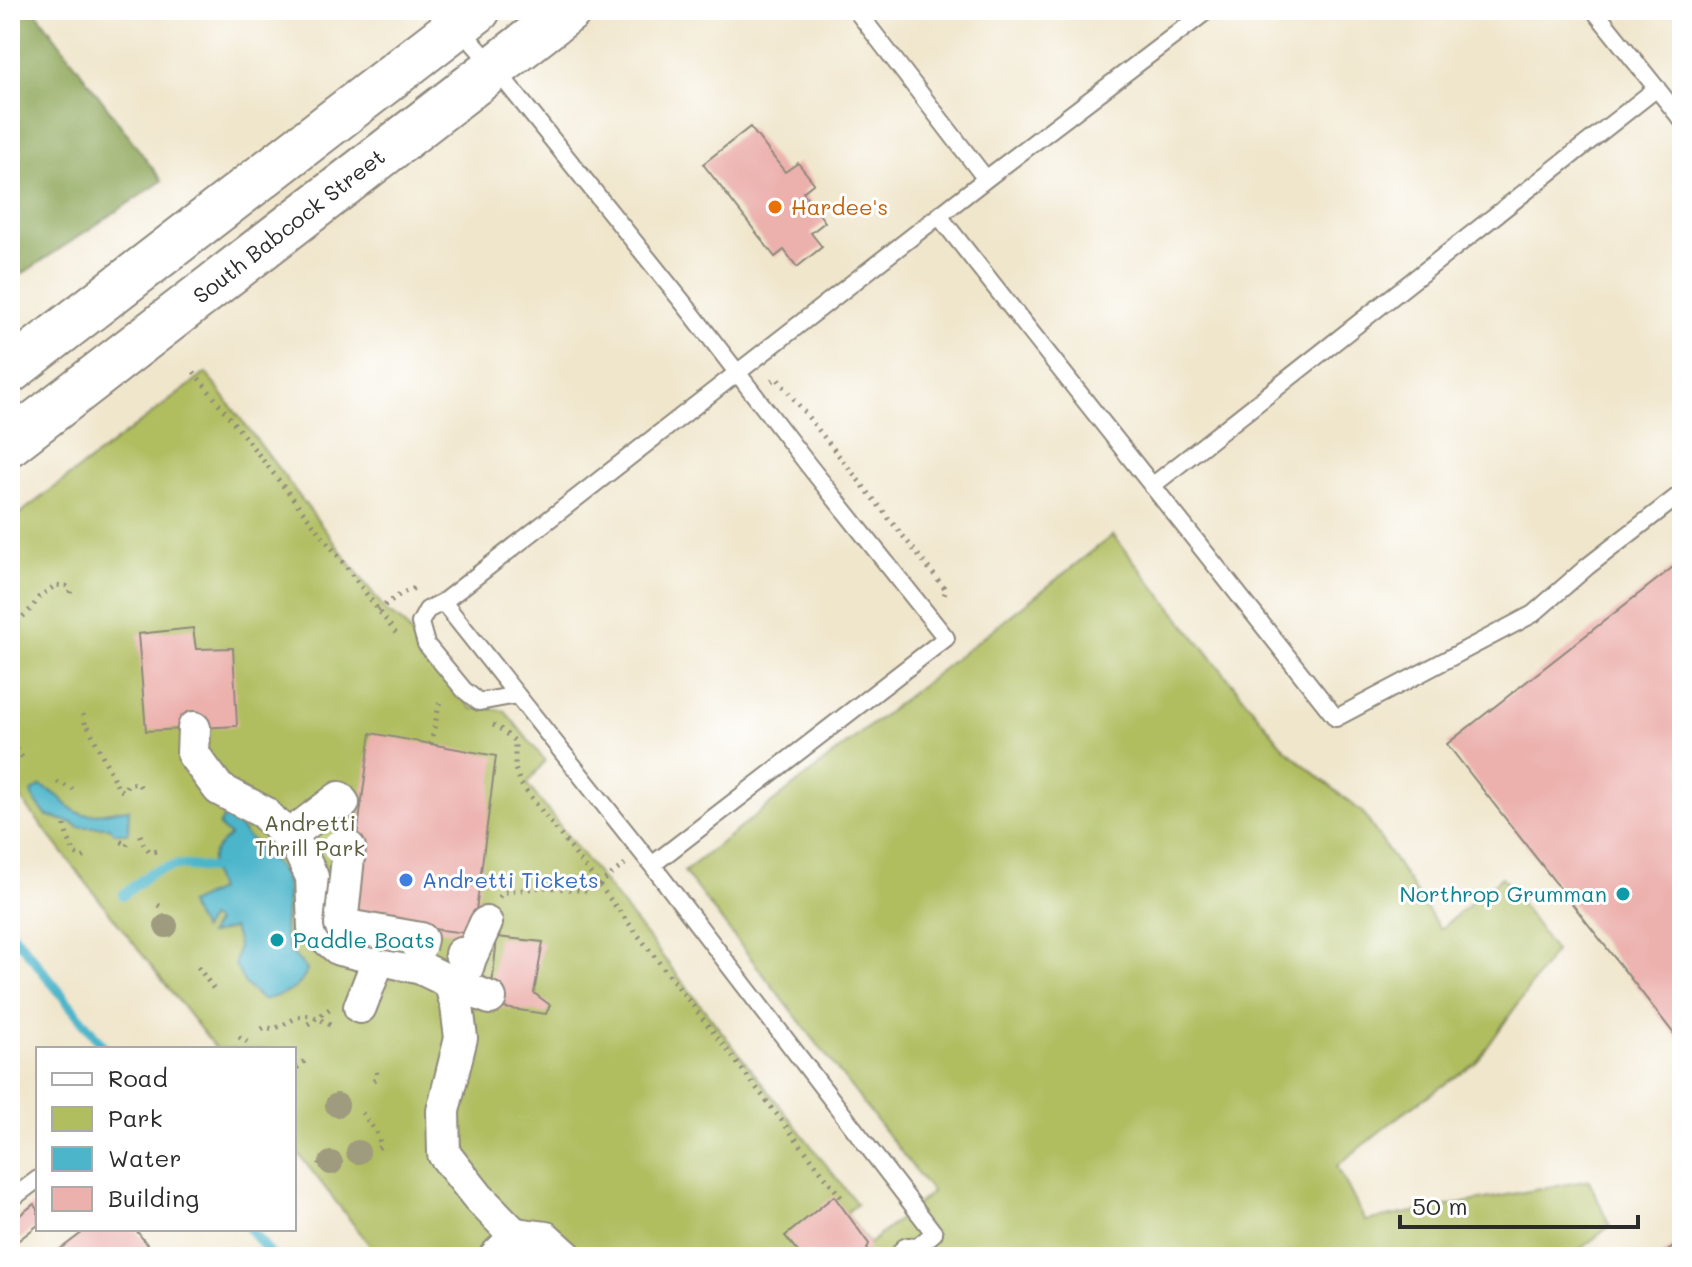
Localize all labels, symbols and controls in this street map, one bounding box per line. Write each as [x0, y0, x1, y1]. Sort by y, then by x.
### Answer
street label: South Babcock Street [187, 142, 390, 310]
place label: Hardee's [791, 192, 888, 221]
marker: Hardee's [766, 198, 784, 216]
park label: Andretti Thrill Park [255, 808, 365, 862]
place label: Andretti Tickets [422, 865, 599, 894]
marker: Andretti Tickets [397, 871, 415, 889]
place label: Northrop Grumman [1400, 879, 1607, 908]
marker: Northrop Grumman [1614, 885, 1632, 903]
place label: Paddle Boats [293, 925, 435, 954]
marker: Paddle Boats [268, 931, 286, 949]
legend [36, 1047, 296, 1231]
text: Road [108, 1062, 168, 1093]
text: Park [108, 1102, 162, 1133]
text: Water [108, 1142, 182, 1173]
scale bar [1400, 1179, 1638, 1229]
text: Building [108, 1182, 199, 1213]
text: 50 m [1412, 1190, 1468, 1221]

